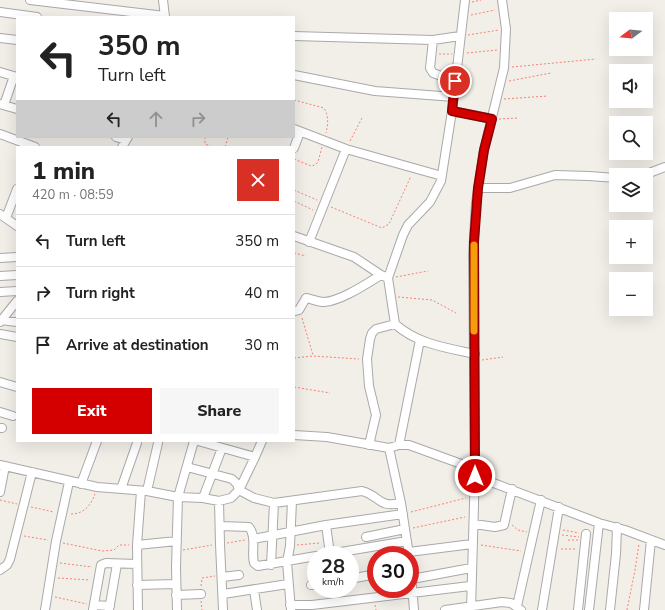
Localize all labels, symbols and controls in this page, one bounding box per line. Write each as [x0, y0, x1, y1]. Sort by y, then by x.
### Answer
north arrow [609, 12, 653, 56]
map controls [609, 12, 653, 316]
text: 350 m [98, 27, 181, 65]
icon: left [32, 32, 84, 84]
text: Turn left [98, 63, 166, 87]
pin [438, 64, 472, 98]
button: sound [609, 64, 653, 108]
icon: arrive [444, 70, 466, 92]
icon: left [103, 108, 125, 130]
icon: ahead [145, 108, 167, 130]
icon: right [187, 108, 209, 130]
button: search [609, 116, 653, 160]
text: 1 min [32, 155, 95, 187]
button: close [237, 159, 279, 201]
button: layers [609, 168, 653, 212]
text: 420 m · 08:59 [32, 186, 114, 204]
button: + [609, 220, 653, 264]
icon: left [32, 230, 54, 252]
text: Turn left [66, 231, 125, 251]
text: 350 m [235, 231, 279, 251]
button: − [609, 272, 653, 316]
icon: right [32, 282, 54, 304]
text: Turn right [66, 283, 135, 303]
text: 40 m [244, 283, 279, 303]
icon: arrive [32, 334, 54, 356]
text: Arrive at destination [66, 335, 209, 355]
text: 30 m [244, 335, 279, 355]
button: Exit [32, 388, 152, 434]
button: Share [160, 388, 279, 434]
position arrow [454, 455, 496, 497]
speed limit sign: 30 [367, 546, 419, 598]
text: 28 [321, 553, 345, 580]
text: km/h [322, 575, 344, 589]

